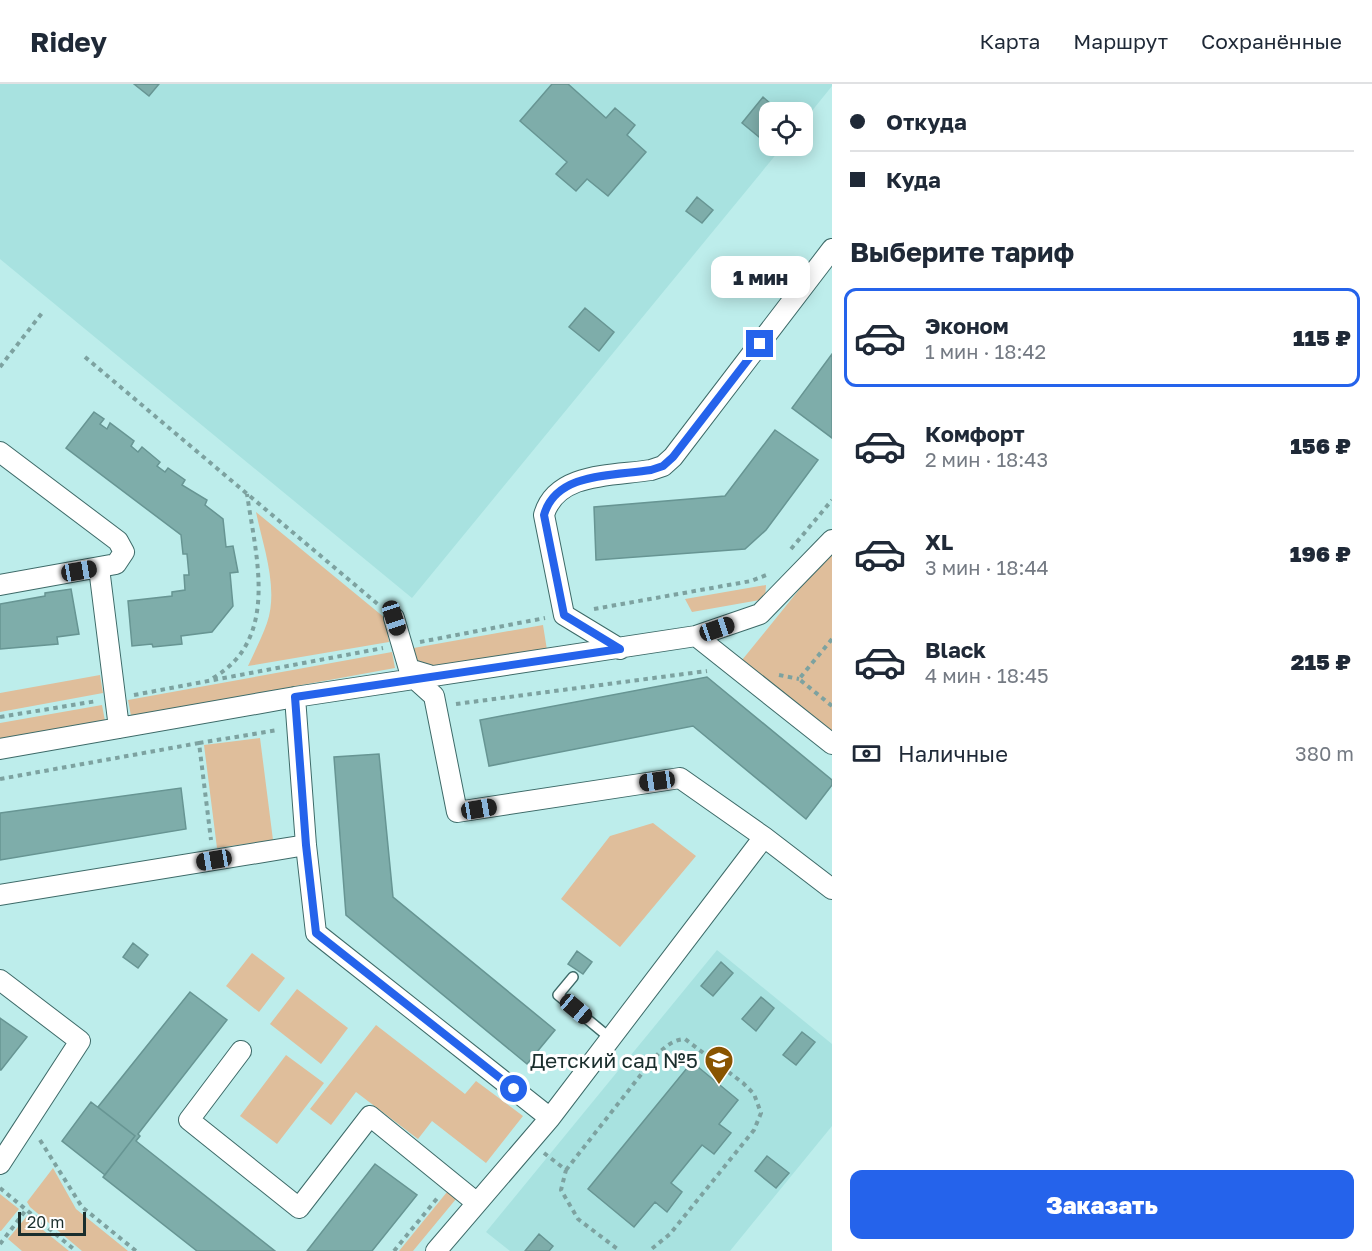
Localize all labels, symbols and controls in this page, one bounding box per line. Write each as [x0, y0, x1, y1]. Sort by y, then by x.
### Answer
text: Ridey [30, 25, 107, 58]
text: Карта [979, 28, 1040, 54]
text: Маршрут [1073, 28, 1168, 54]
text: Сохранённые [1201, 28, 1342, 54]
map controls [759, 102, 813, 156]
button: locate [759, 102, 813, 156]
text: Откуда [886, 108, 967, 135]
text: Куда [886, 166, 941, 193]
text: Выберите тариф [850, 236, 1074, 268]
callout: 1 мин [710, 257, 810, 299]
text: 1 мин [733, 265, 788, 289]
icon: car [853, 311, 907, 365]
text: Эконом [925, 312, 1009, 339]
text: 115 ₽ [1293, 324, 1351, 351]
route end [746, 330, 773, 357]
text: 1 мин · 18:42 [925, 339, 1046, 363]
icon: car [853, 419, 907, 473]
text: Комфорт [925, 420, 1025, 447]
text: 156 ₽ [1290, 432, 1351, 459]
text: 2 мин · 18:43 [925, 447, 1048, 471]
icon: car [853, 527, 907, 581]
text: XL [925, 528, 953, 555]
text: 196 ₽ [1290, 540, 1351, 567]
text: 3 мин · 18:44 [925, 555, 1049, 579]
car [60, 559, 98, 583]
car [380, 598, 408, 638]
car [697, 615, 737, 643]
icon: car [853, 635, 907, 689]
text: Black [925, 636, 986, 663]
text: 215 ₽ [1291, 648, 1351, 675]
text: 4 мин · 18:45 [925, 663, 1049, 687]
icon: cash [850, 737, 883, 770]
text: Наличные [898, 740, 1008, 767]
text: 380 m [1295, 741, 1354, 765]
car [638, 770, 676, 792]
car [460, 797, 498, 821]
car [195, 848, 233, 872]
car [556, 991, 596, 1027]
school or university icon: Детский сад №5 [703, 1044, 735, 1086]
place label: Детский сад №5 [530, 1047, 698, 1073]
route start [500, 1075, 527, 1102]
button: Заказать [850, 1170, 1354, 1239]
scale bar [18, 1209, 86, 1236]
text: 20 m [27, 1212, 64, 1232]

